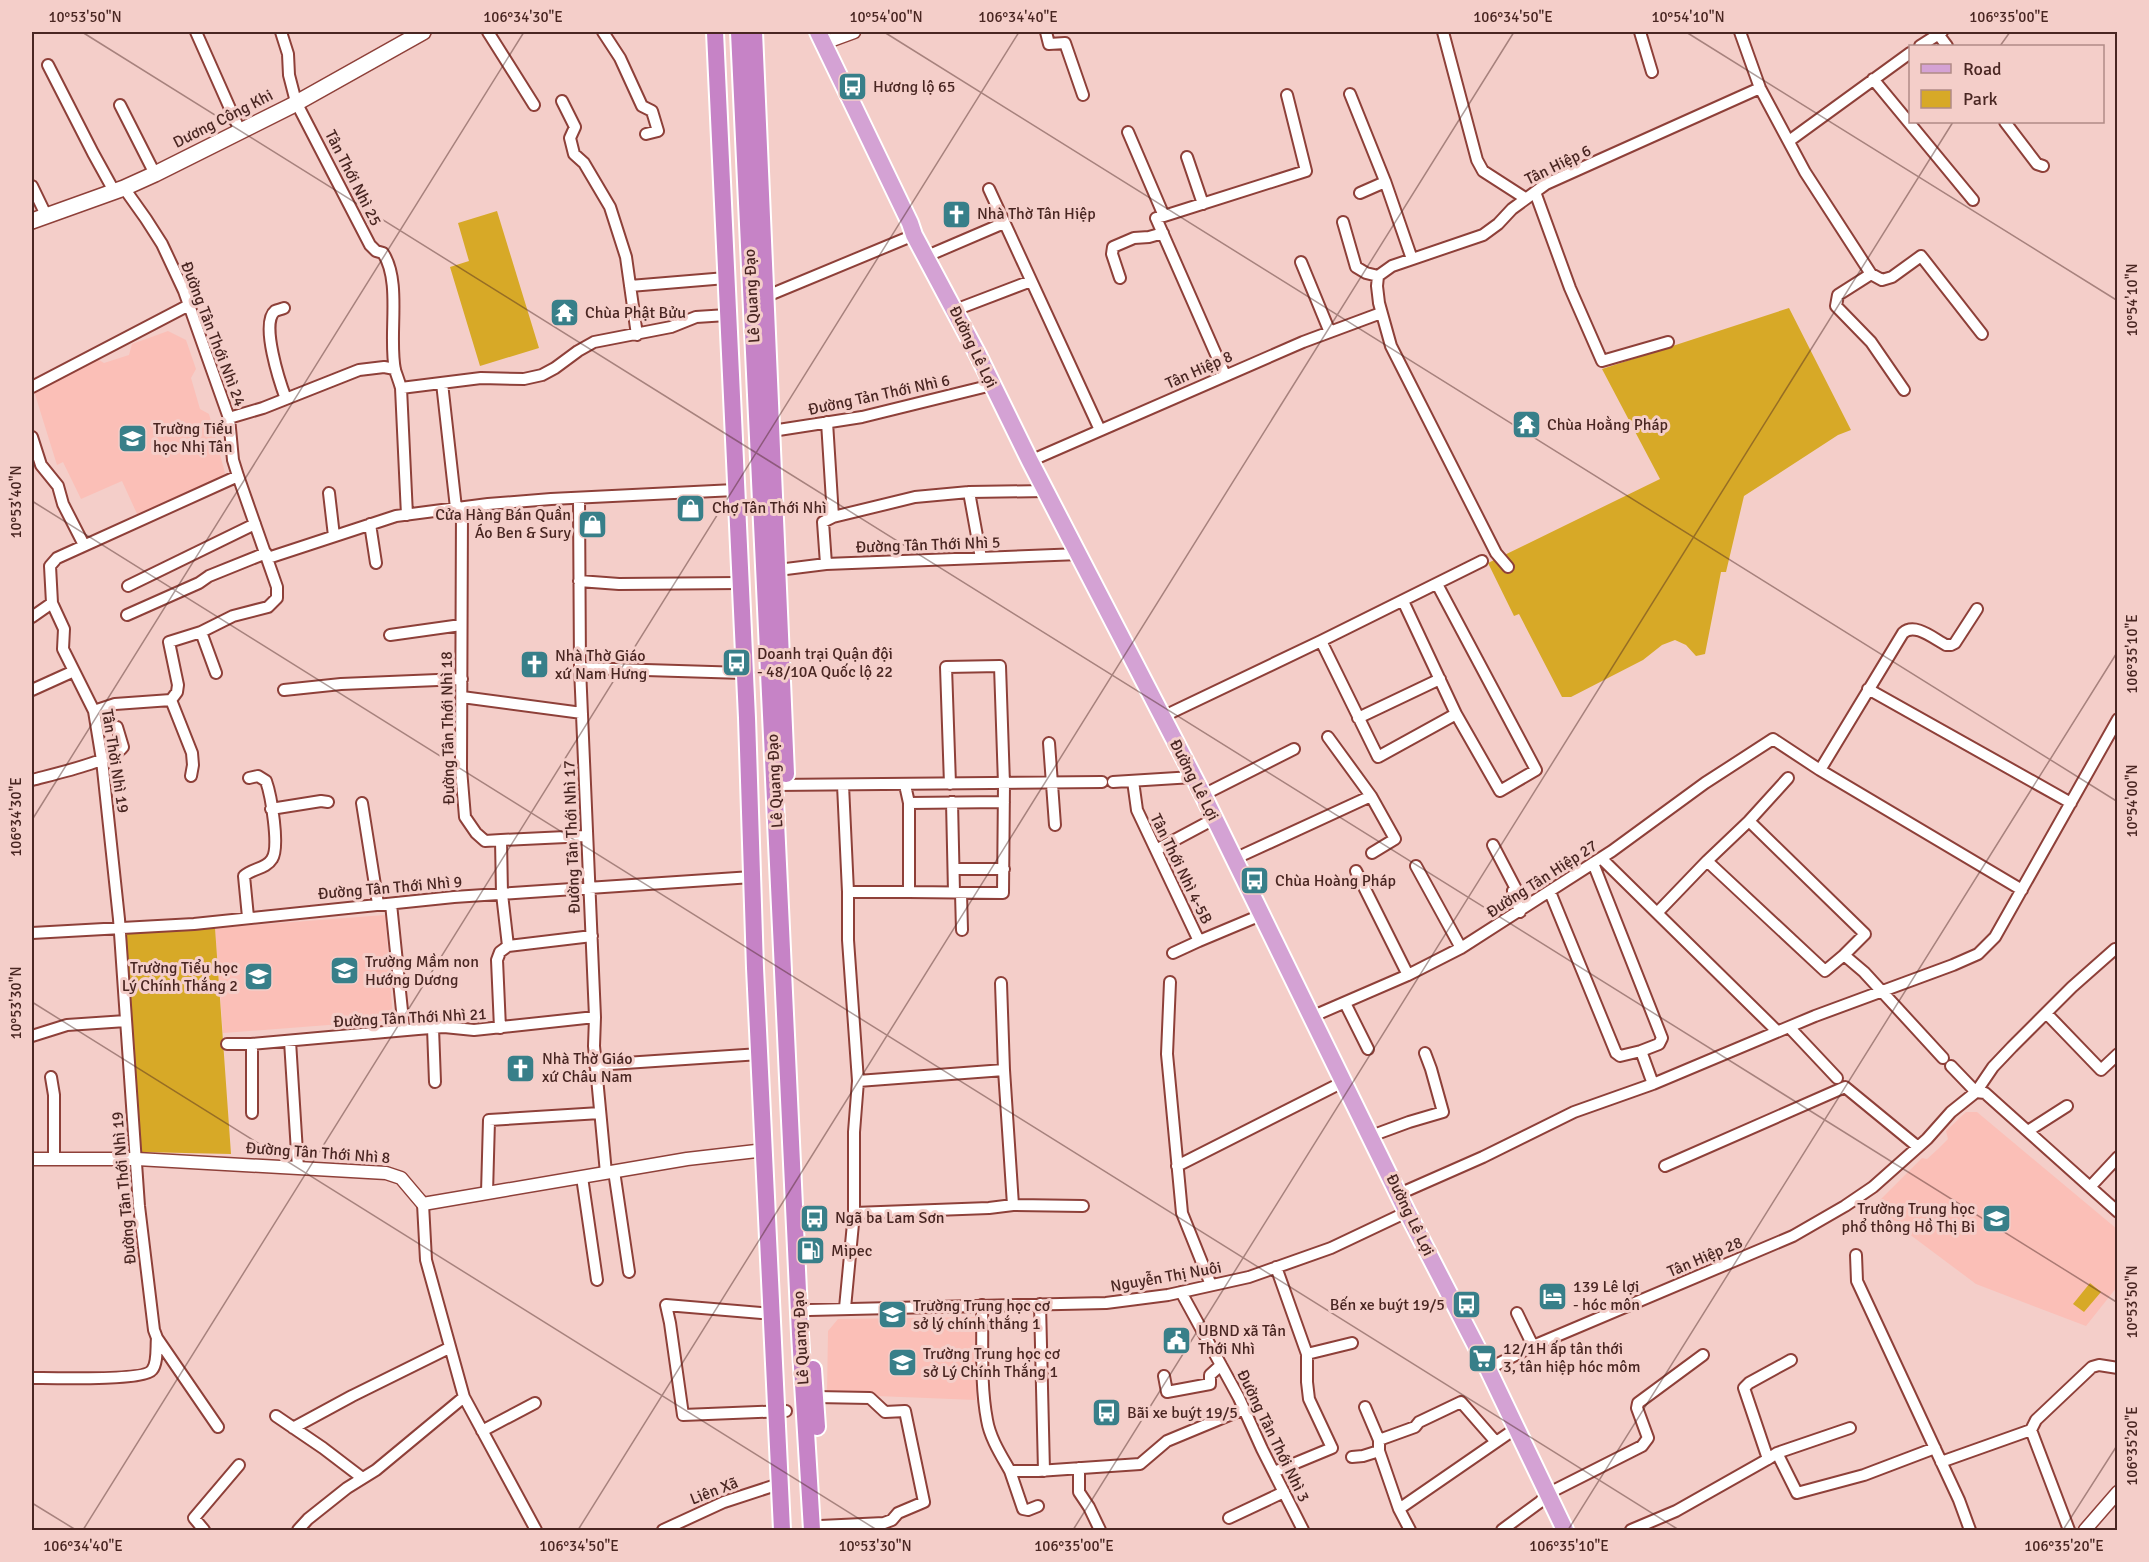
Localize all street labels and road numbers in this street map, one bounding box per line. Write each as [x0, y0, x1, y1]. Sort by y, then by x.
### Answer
street label: Dương Công Khi [170, 85, 276, 153]
street label: Tân Thới Nhì 25 [320, 127, 386, 229]
street label: Tân Hiệp 6 [1522, 140, 1594, 190]
street label: Lê Quang Đạo [740, 248, 764, 344]
street label: Đường Tân Thới Nhì 24 [176, 259, 250, 410]
street label: Đường Lê Lợi [945, 303, 1001, 391]
street label: Tân Hiệp 8 [1162, 346, 1236, 394]
street label: Đường Tản Thới Nhì 6 [806, 370, 952, 420]
street label: Đường Tân Thới Nhì 5 [855, 532, 1001, 558]
street label: Đường Tân Thới Nhì 18 [437, 651, 459, 805]
street label: Tân Thời Nhì 19 [97, 708, 133, 814]
street label: Lê Quang Đạo [763, 733, 787, 829]
street label: Đường Lê Lợi [1165, 736, 1223, 824]
street label: Đường Tân Thới Nhì 17 [559, 760, 585, 914]
street label: Tân Thới Nhì 4-5B [1146, 811, 1216, 927]
street label: Đường Tân Hiệp 27 [1483, 836, 1601, 922]
street label: Đường Tân Thới Nhì 9 [317, 872, 463, 904]
street label: Đường Tân Thới Nhì 21 [333, 1004, 487, 1032]
street label: Đường Tân Thới Nhì 19 [107, 1111, 141, 1265]
street label: Đường Tân Thới Nhì 8 [245, 1138, 391, 1168]
street label: Đường Lê Lợi [1382, 1171, 1438, 1259]
street label: Tân Hiệp 28 [1664, 1232, 1746, 1282]
street label: Nguyễn Thị Nuôi [1109, 1257, 1223, 1297]
street label: Lê Quang Đạo [789, 1290, 813, 1386]
street label: Đường Tân Thới Nhì 3 [1232, 1366, 1314, 1506]
street label: Liên Xã [687, 1473, 741, 1509]

